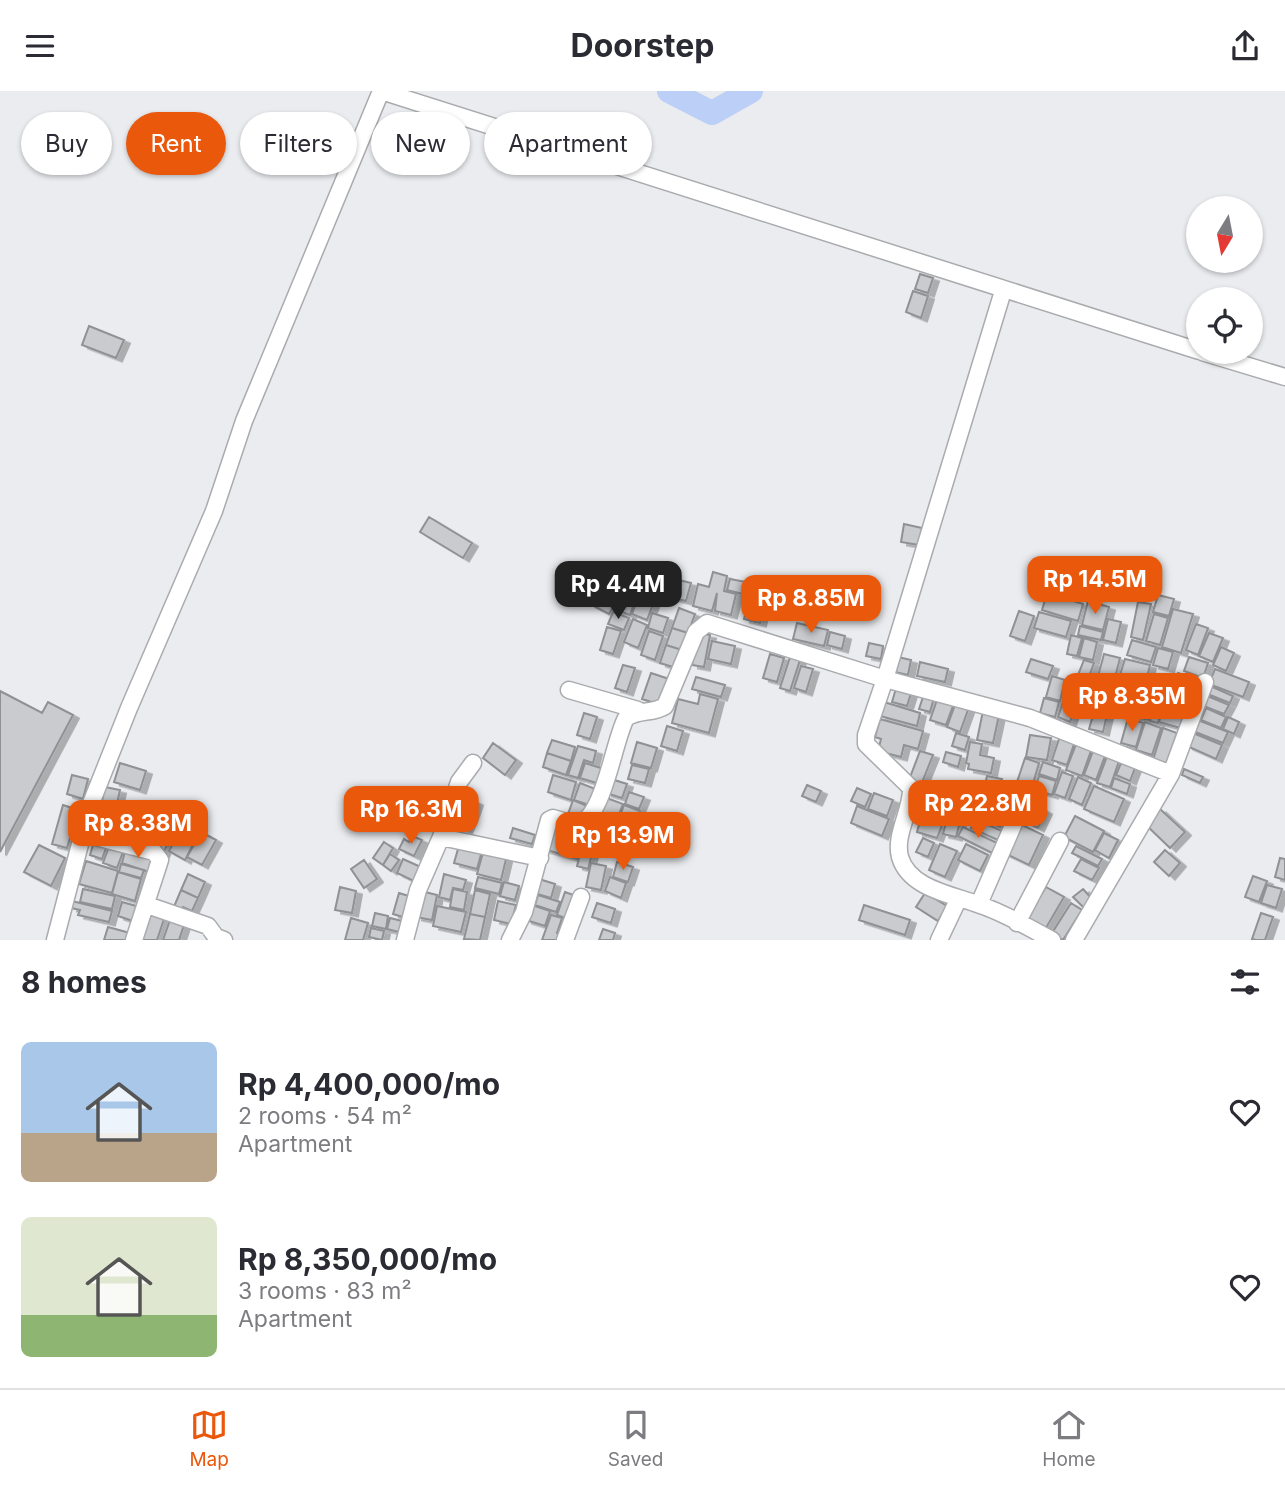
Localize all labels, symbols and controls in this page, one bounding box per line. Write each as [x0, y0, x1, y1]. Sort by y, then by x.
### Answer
text: Doorstep [571, 26, 714, 65]
icon: menu [21, 27, 59, 65]
icon: share [1226, 27, 1264, 65]
chip: Buy [21, 112, 112, 175]
chip: Rent [126, 112, 226, 175]
chip: Filters [240, 112, 357, 175]
chip: New [371, 112, 470, 175]
chip: Apartment [484, 112, 652, 175]
north arrow [1186, 196, 1264, 273]
map controls [1186, 196, 1263, 364]
button: locate [1186, 287, 1263, 364]
pin: Rp 14.5M [1023, 557, 1167, 616]
pin: Rp 4.4M [553, 561, 683, 621]
text: Rp 14.5M [1043, 565, 1147, 593]
text: Rp 4.4M [571, 570, 665, 598]
pin: Rp 8.85M [739, 575, 883, 635]
text: Rp 8.85M [757, 584, 865, 612]
pin: Rp 8.35M [1060, 673, 1204, 733]
text: Rp 8.35M [1078, 682, 1186, 710]
pin: Rp 22.8M [906, 781, 1050, 840]
pin: Rp 16.3M [339, 787, 483, 846]
text: Rp 22.8M [924, 789, 1032, 817]
text: Rp 16.3M [360, 795, 462, 823]
pin: Rp 8.38M [66, 801, 210, 860]
text: Rp 8.38M [84, 809, 192, 837]
pin: Rp 13.9M [551, 813, 695, 872]
text: Rp 13.9M [571, 821, 675, 849]
icon: filters [1226, 963, 1264, 1001]
text: 8 homes [21, 964, 147, 1000]
text: Rp 4,400,000/mo [238, 1066, 500, 1102]
icon: home [77, 1070, 161, 1154]
icon: heart [1226, 1093, 1264, 1131]
text: 2 rooms · 54 m² [238, 1102, 412, 1130]
text: Apartment [238, 1130, 352, 1158]
text: Rp 8,350,000/mo [238, 1241, 497, 1277]
icon: home [77, 1245, 161, 1329]
icon: heart [1226, 1268, 1264, 1306]
text: 3 rooms · 83 m² [238, 1277, 412, 1305]
text: Apartment [238, 1305, 352, 1333]
tab: Map [189, 1406, 229, 1471]
tab: Saved [608, 1406, 663, 1471]
tab: Home [1042, 1406, 1096, 1471]

